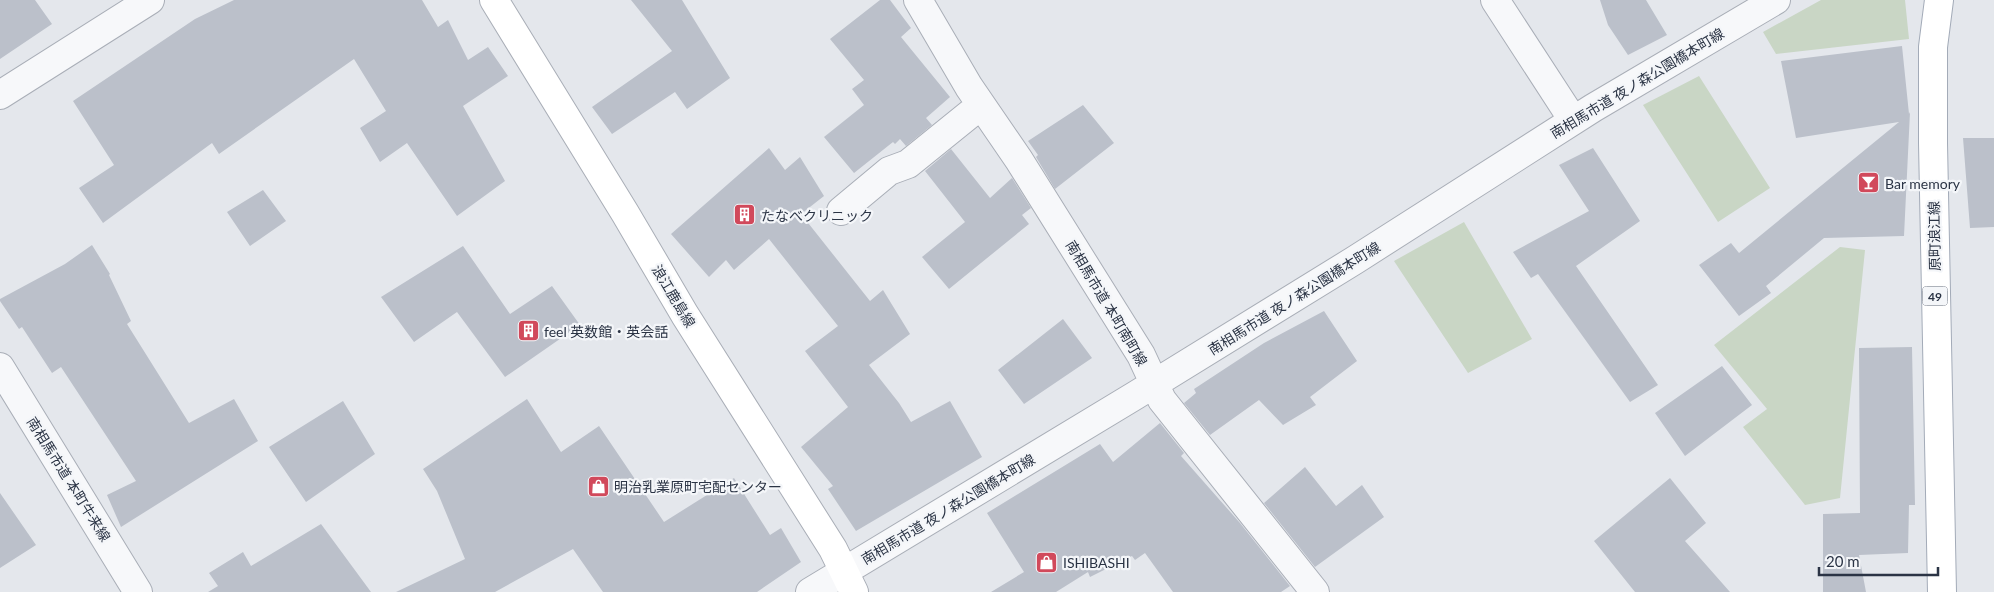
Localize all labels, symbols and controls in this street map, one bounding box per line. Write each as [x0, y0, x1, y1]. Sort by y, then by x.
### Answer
street label: 南相馬市道 夜ノ森公園橋本町線 [1547, 24, 1727, 142]
bar icon: Bar memory [1857, 171, 1881, 195]
place label: Bar memory [1885, 175, 1961, 192]
street label: 原町浪江線 [1925, 201, 1943, 271]
building icon: たなべクリニック [733, 203, 757, 227]
place label: たなべクリニック [761, 207, 873, 224]
street label: 南相馬市道 本町南町線 [1063, 237, 1151, 369]
street label: 南相馬市道 夜ノ森公園橋本町線 [1205, 238, 1383, 358]
street label: 浪江鹿島線 [649, 262, 699, 330]
road number: 49 [1922, 286, 1948, 306]
building icon: feel 英数館・英会話 [516, 319, 540, 343]
place label: feel 英数館・英会話 [544, 323, 668, 340]
street label: 南相馬市道 本町牛来線 [24, 414, 114, 544]
street label: 南相馬市道 夜ノ森公園橋本町線 [858, 450, 1038, 568]
shop icon: 明治乳業原町宅配センター [586, 474, 610, 498]
place label: 明治乳業原町宅配センター [614, 478, 782, 495]
scale bar [1819, 544, 1938, 576]
shop icon: ISHIBASHI [1035, 550, 1059, 574]
text: 20 m [1826, 552, 1860, 570]
place label: ISHIBASHI [1063, 554, 1130, 571]

